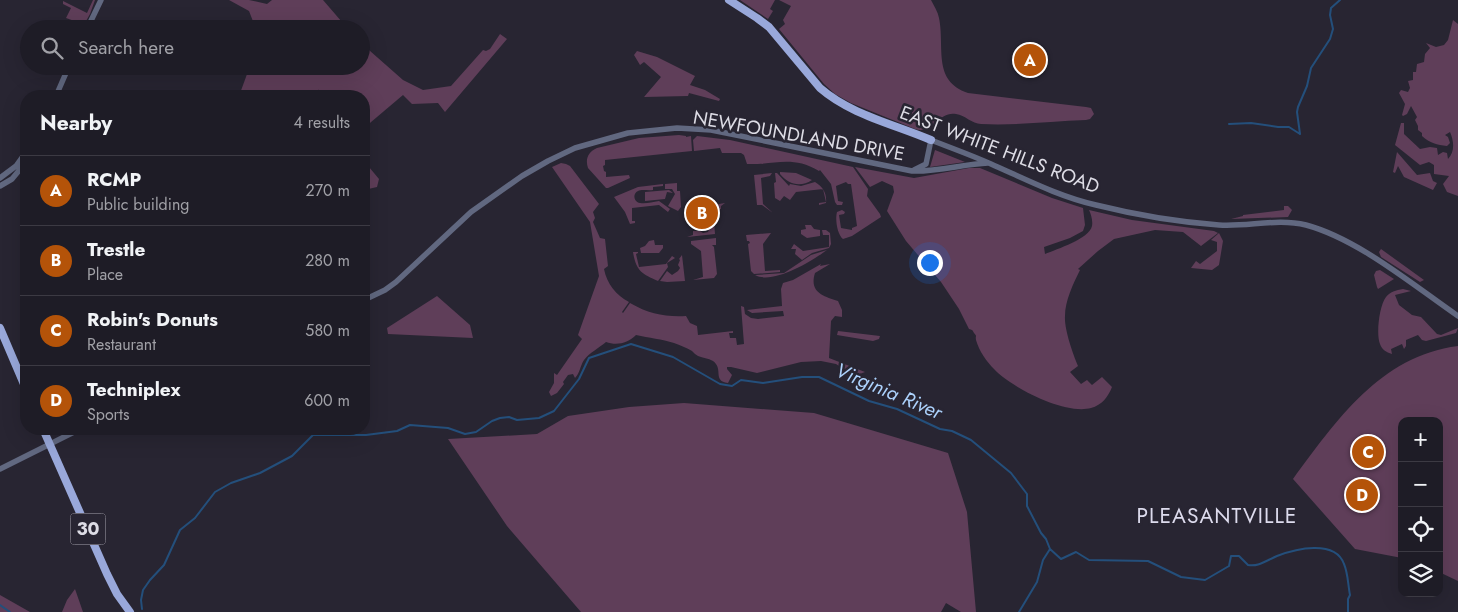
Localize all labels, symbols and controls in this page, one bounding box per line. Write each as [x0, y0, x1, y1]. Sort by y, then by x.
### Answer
search box [20, 20, 370, 75]
icon: search [38, 34, 66, 62]
text: Search here [78, 34, 174, 61]
pin: A [1014, 41, 1046, 79]
street label: EAST WHITE HILLS ROAD [896, 99, 1104, 200]
street label: NEWFOUNDLAND DRIVE [691, 104, 907, 167]
text: Nearby [40, 108, 112, 138]
text: 4 results [294, 111, 350, 134]
text: RCMP [87, 166, 141, 193]
text: A [50, 179, 62, 202]
text: 270 m [306, 179, 350, 202]
text: Public building [87, 193, 189, 216]
pin: B [686, 194, 718, 232]
text: Trestle [87, 236, 145, 263]
text: B [51, 249, 61, 272]
text: 280 m [305, 249, 350, 272]
your location [917, 250, 943, 276]
text: Place [87, 263, 123, 286]
text: Robin's Donuts [87, 306, 218, 333]
text: C [50, 319, 62, 342]
text: 580 m [305, 319, 350, 342]
text: Restaurant [87, 333, 156, 356]
water label: Virginia River [831, 356, 948, 427]
text: Techniplex [87, 376, 181, 403]
text: D [50, 389, 62, 412]
text: 600 m [304, 389, 350, 412]
text: Sports [87, 403, 129, 426]
map controls [1398, 417, 1443, 597]
button: + [1398, 417, 1443, 462]
pin: C [1352, 433, 1384, 471]
button: − [1398, 462, 1443, 507]
pin: D [1346, 476, 1378, 514]
district label: PLEASANTVILLE [1137, 501, 1297, 531]
button: locate [1398, 507, 1443, 552]
road number: 30 [70, 514, 106, 544]
button: layers [1398, 552, 1443, 597]

